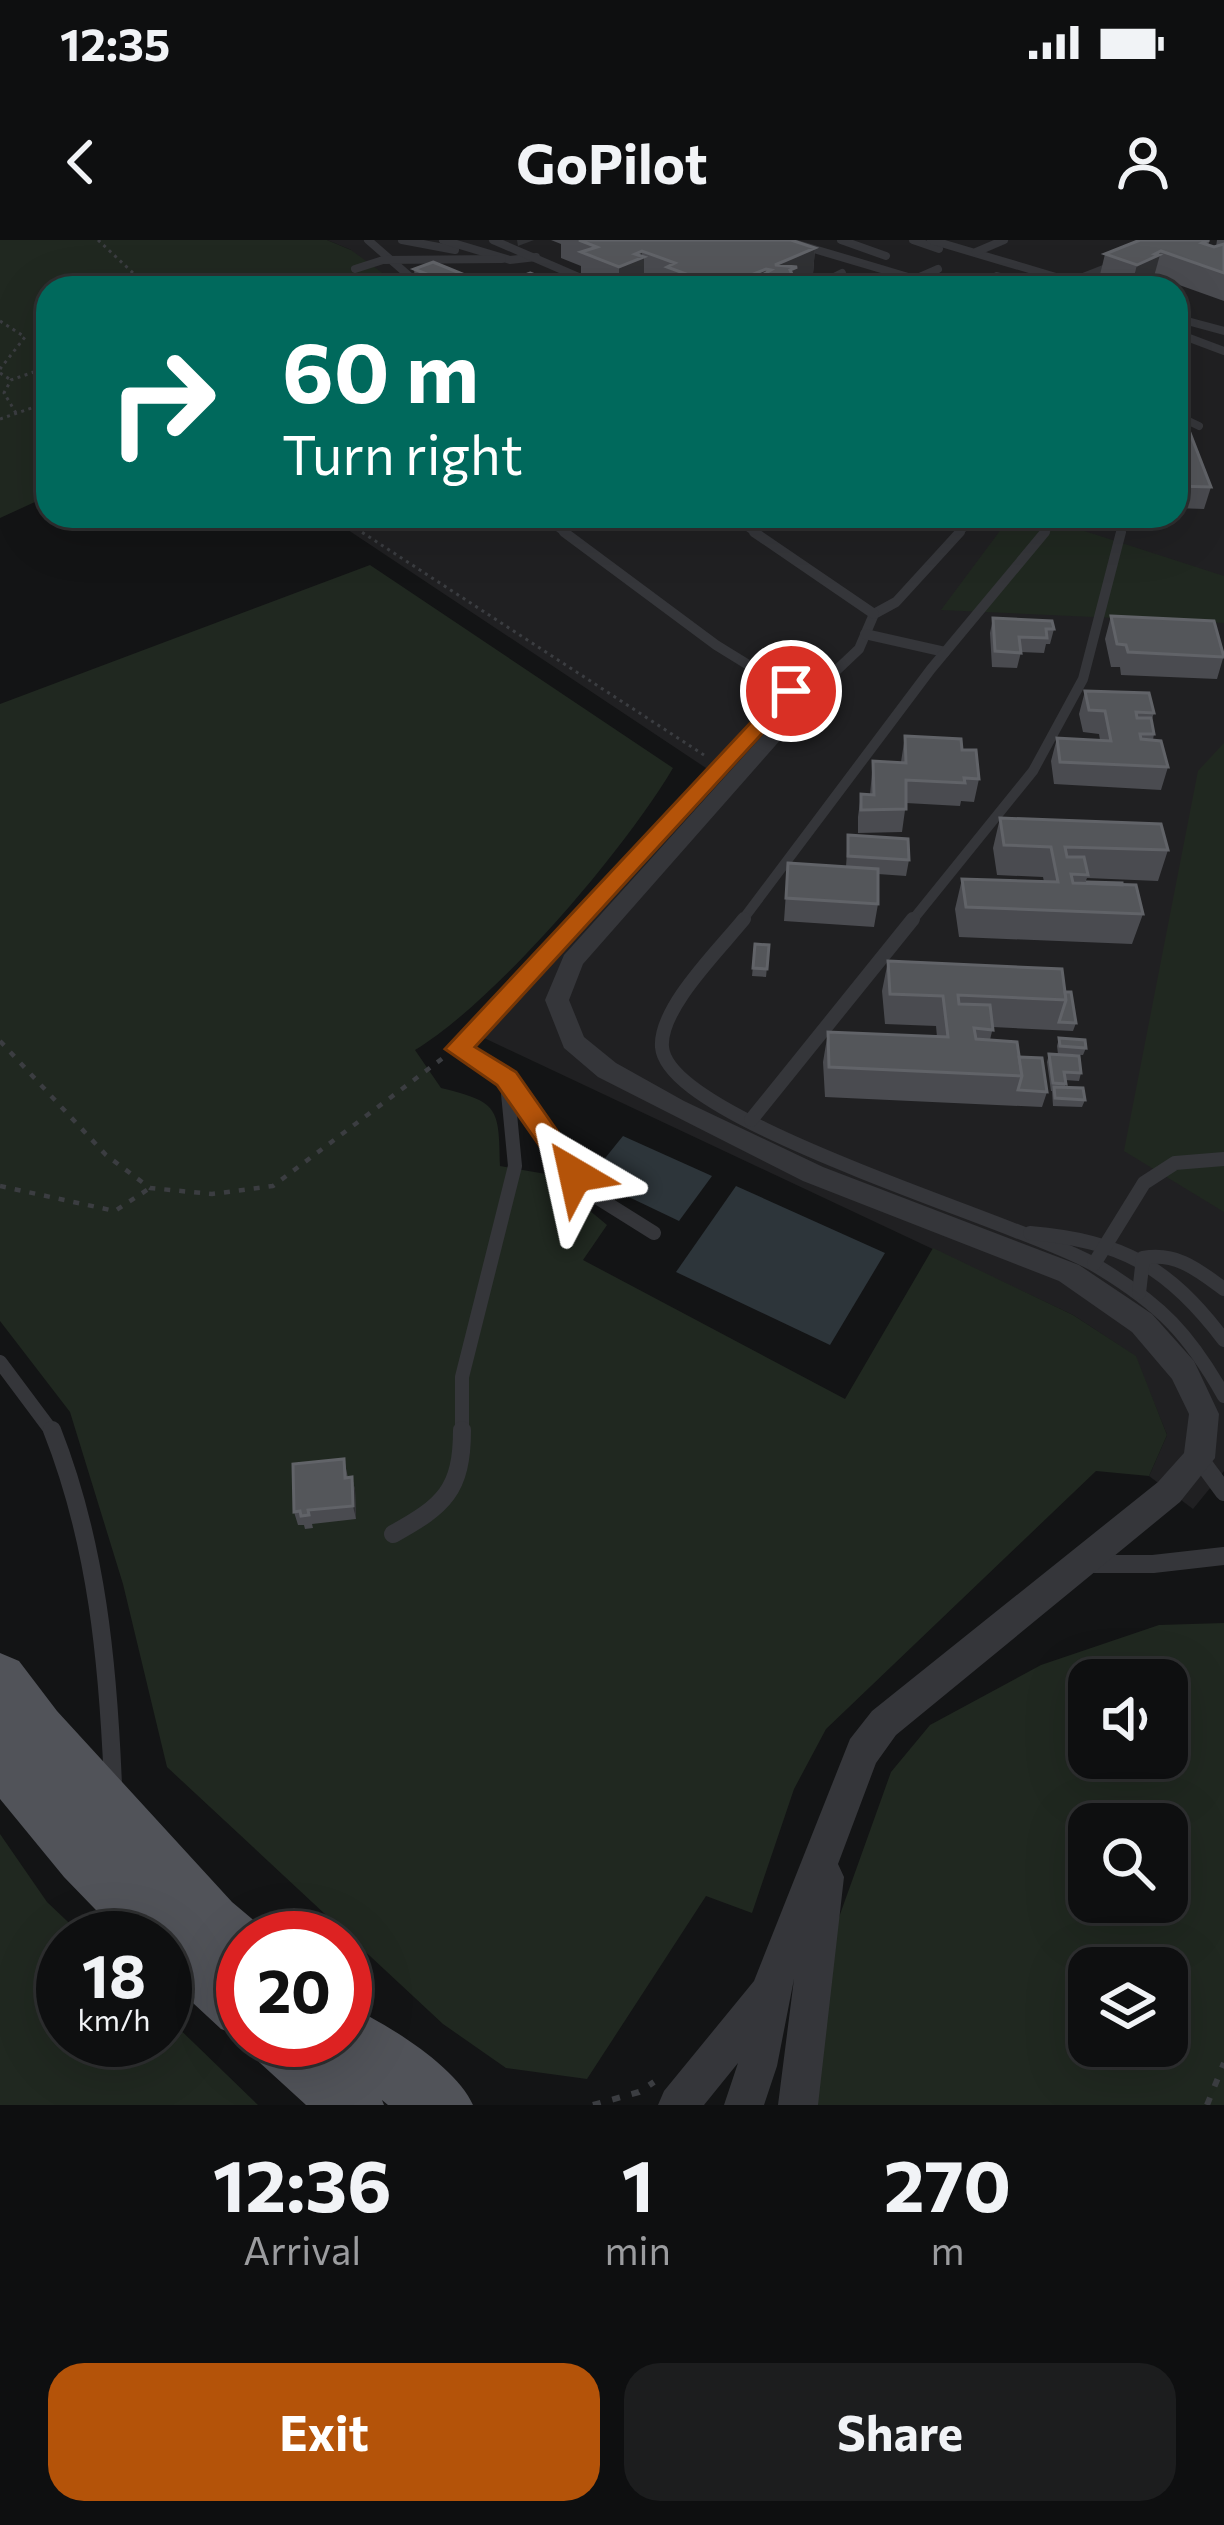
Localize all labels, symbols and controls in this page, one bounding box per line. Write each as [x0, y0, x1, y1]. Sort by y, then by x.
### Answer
text: 12:35 [60, 15, 170, 70]
icon: back [48, 129, 114, 195]
text: GoPilot [516, 129, 708, 195]
icon: person [1110, 129, 1176, 195]
text: 60 m [282, 318, 479, 420]
icon: right [84, 324, 240, 480]
text: Turn right [282, 420, 523, 486]
pin [740, 640, 842, 742]
icon: arrive [758, 658, 824, 724]
position arrow [512, 1112, 638, 1238]
map controls [1068, 1659, 1188, 2067]
button: sound [1068, 1659, 1188, 1779]
button: search [1068, 1803, 1188, 1923]
speed limit sign: 20 [216, 1911, 372, 2067]
text: 18 [82, 1937, 146, 2010]
button: layers [1068, 1947, 1188, 2067]
text: km/h [78, 2000, 150, 2037]
text: 12:36 [213, 2139, 392, 2227]
text: 1 [621, 2139, 654, 2227]
text: 270 [884, 2139, 1011, 2227]
text: Arrival [243, 2225, 361, 2273]
text: min [605, 2225, 671, 2273]
text: m [930, 2225, 964, 2273]
button: Exit [48, 2363, 600, 2501]
button: Share [624, 2363, 1176, 2501]

